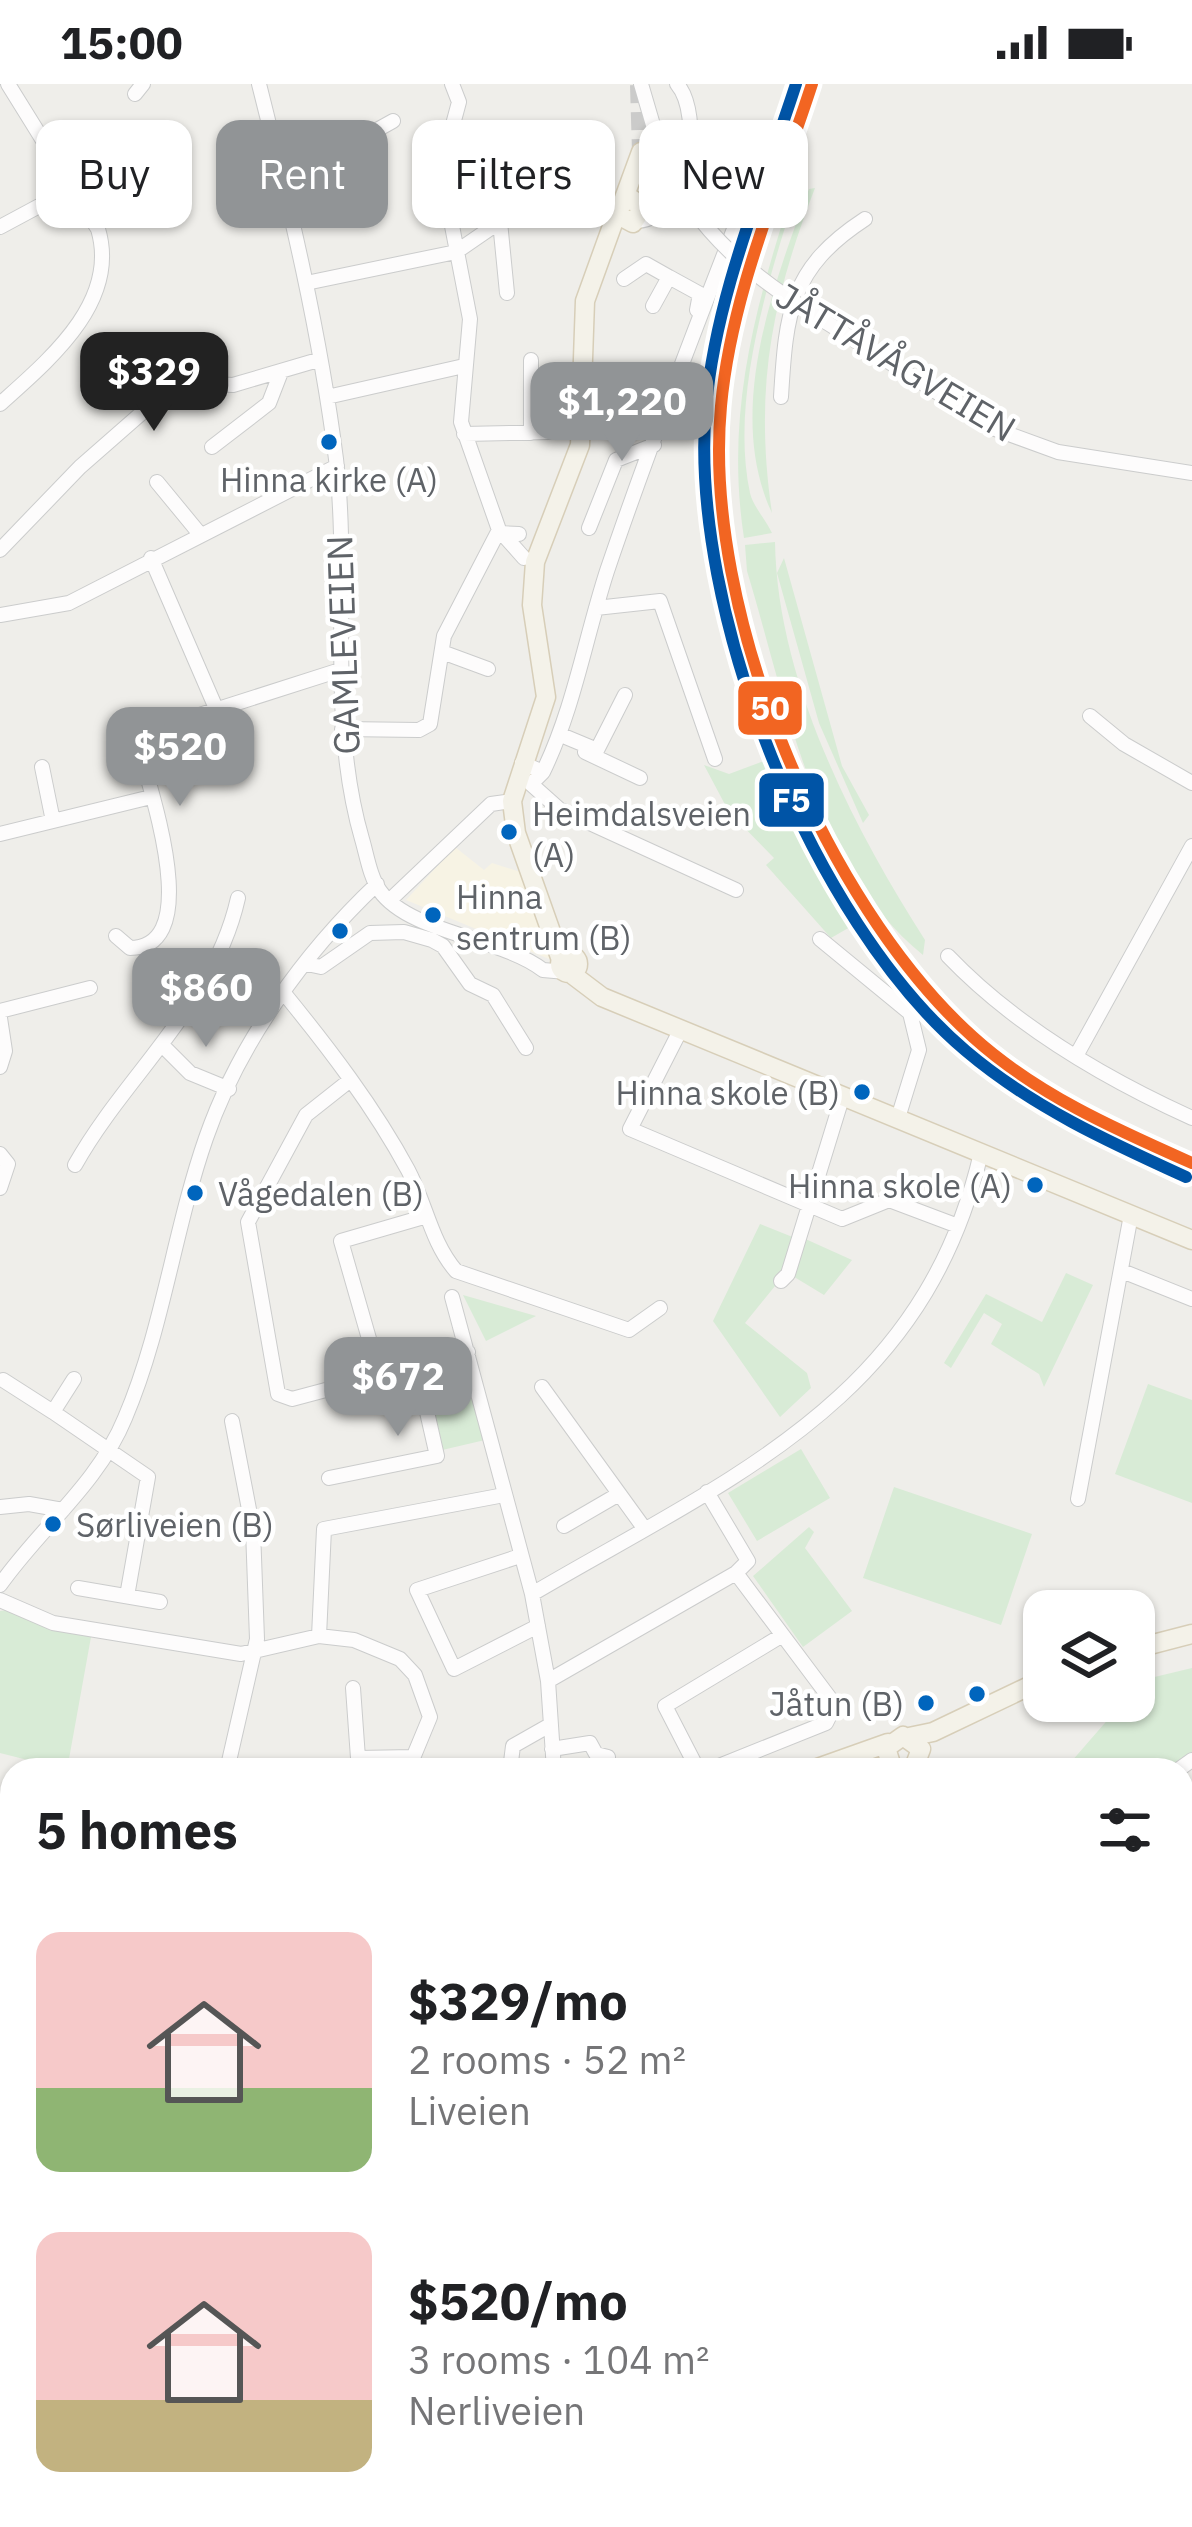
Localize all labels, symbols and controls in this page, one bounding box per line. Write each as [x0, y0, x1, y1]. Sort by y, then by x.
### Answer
text: 15:00 [60, 13, 183, 71]
chip: Buy [36, 120, 192, 228]
chip: Rent [216, 120, 388, 228]
chip: Filters [412, 120, 615, 228]
chip: New [639, 120, 808, 228]
street label: JÅTTÅVÅGVEIEN [768, 272, 1025, 452]
pin: $329 [83, 332, 225, 434]
text: $329 [107, 345, 201, 396]
pin: $1,220 [524, 362, 720, 464]
text: $1,220 [557, 375, 687, 426]
marker: Hinna kirke (A) [318, 431, 340, 453]
place label: Hinna kirke (A) [220, 458, 438, 501]
street label: GAMLEVEIEN [315, 534, 370, 756]
line badge: 50 [736, 679, 804, 737]
text: 50 [750, 686, 790, 729]
pin: $520 [109, 707, 251, 809]
text: $520 [133, 720, 227, 771]
line badge: F5 [757, 771, 826, 829]
text: F5 [771, 778, 811, 821]
place label: Heimdalsveien (A) [532, 792, 751, 876]
marker: Heimdalsveien (A) [498, 821, 520, 843]
place label: Hinna sentrum (B) [456, 875, 632, 959]
marker: Hinna sentrum (B) [422, 904, 444, 926]
unlabelled marker [329, 920, 351, 942]
pin: $860 [135, 948, 277, 1050]
text: $860 [159, 961, 253, 1012]
place label: Hinna skole (B) [616, 1071, 840, 1114]
marker: Hinna skole (B) [851, 1081, 873, 1103]
place label: Hinna skole (A) [788, 1164, 1012, 1207]
place label: Vågedalen (B) [218, 1172, 424, 1215]
marker: Hinna skole (A) [1024, 1174, 1046, 1196]
marker: Vågedalen (B) [184, 1182, 206, 1204]
pin: $672 [327, 1337, 469, 1439]
text: $672 [351, 1350, 445, 1401]
place label: Sørliveien (B) [76, 1503, 274, 1546]
marker: Sørliveien (B) [42, 1513, 64, 1535]
map controls [1023, 1590, 1155, 1722]
button: layers [1023, 1590, 1155, 1722]
place label: Jåtun (B) [769, 1682, 904, 1725]
unlabelled marker [966, 1683, 988, 1705]
marker: Jåtun (B) [915, 1692, 937, 1714]
text: 5 homes [36, 1797, 238, 1863]
icon: filters [1092, 1797, 1158, 1863]
text: $329/mo [408, 1968, 628, 2034]
icon: home [132, 1980, 276, 2124]
text: 2 rooms · 52 m² [408, 2034, 686, 2085]
text: Liveien [408, 2085, 531, 2136]
text: $520/mo [408, 2268, 628, 2334]
icon: home [132, 2280, 276, 2424]
text: 3 rooms · 104 m² [408, 2334, 710, 2385]
text: Nerliveien [408, 2385, 585, 2436]

